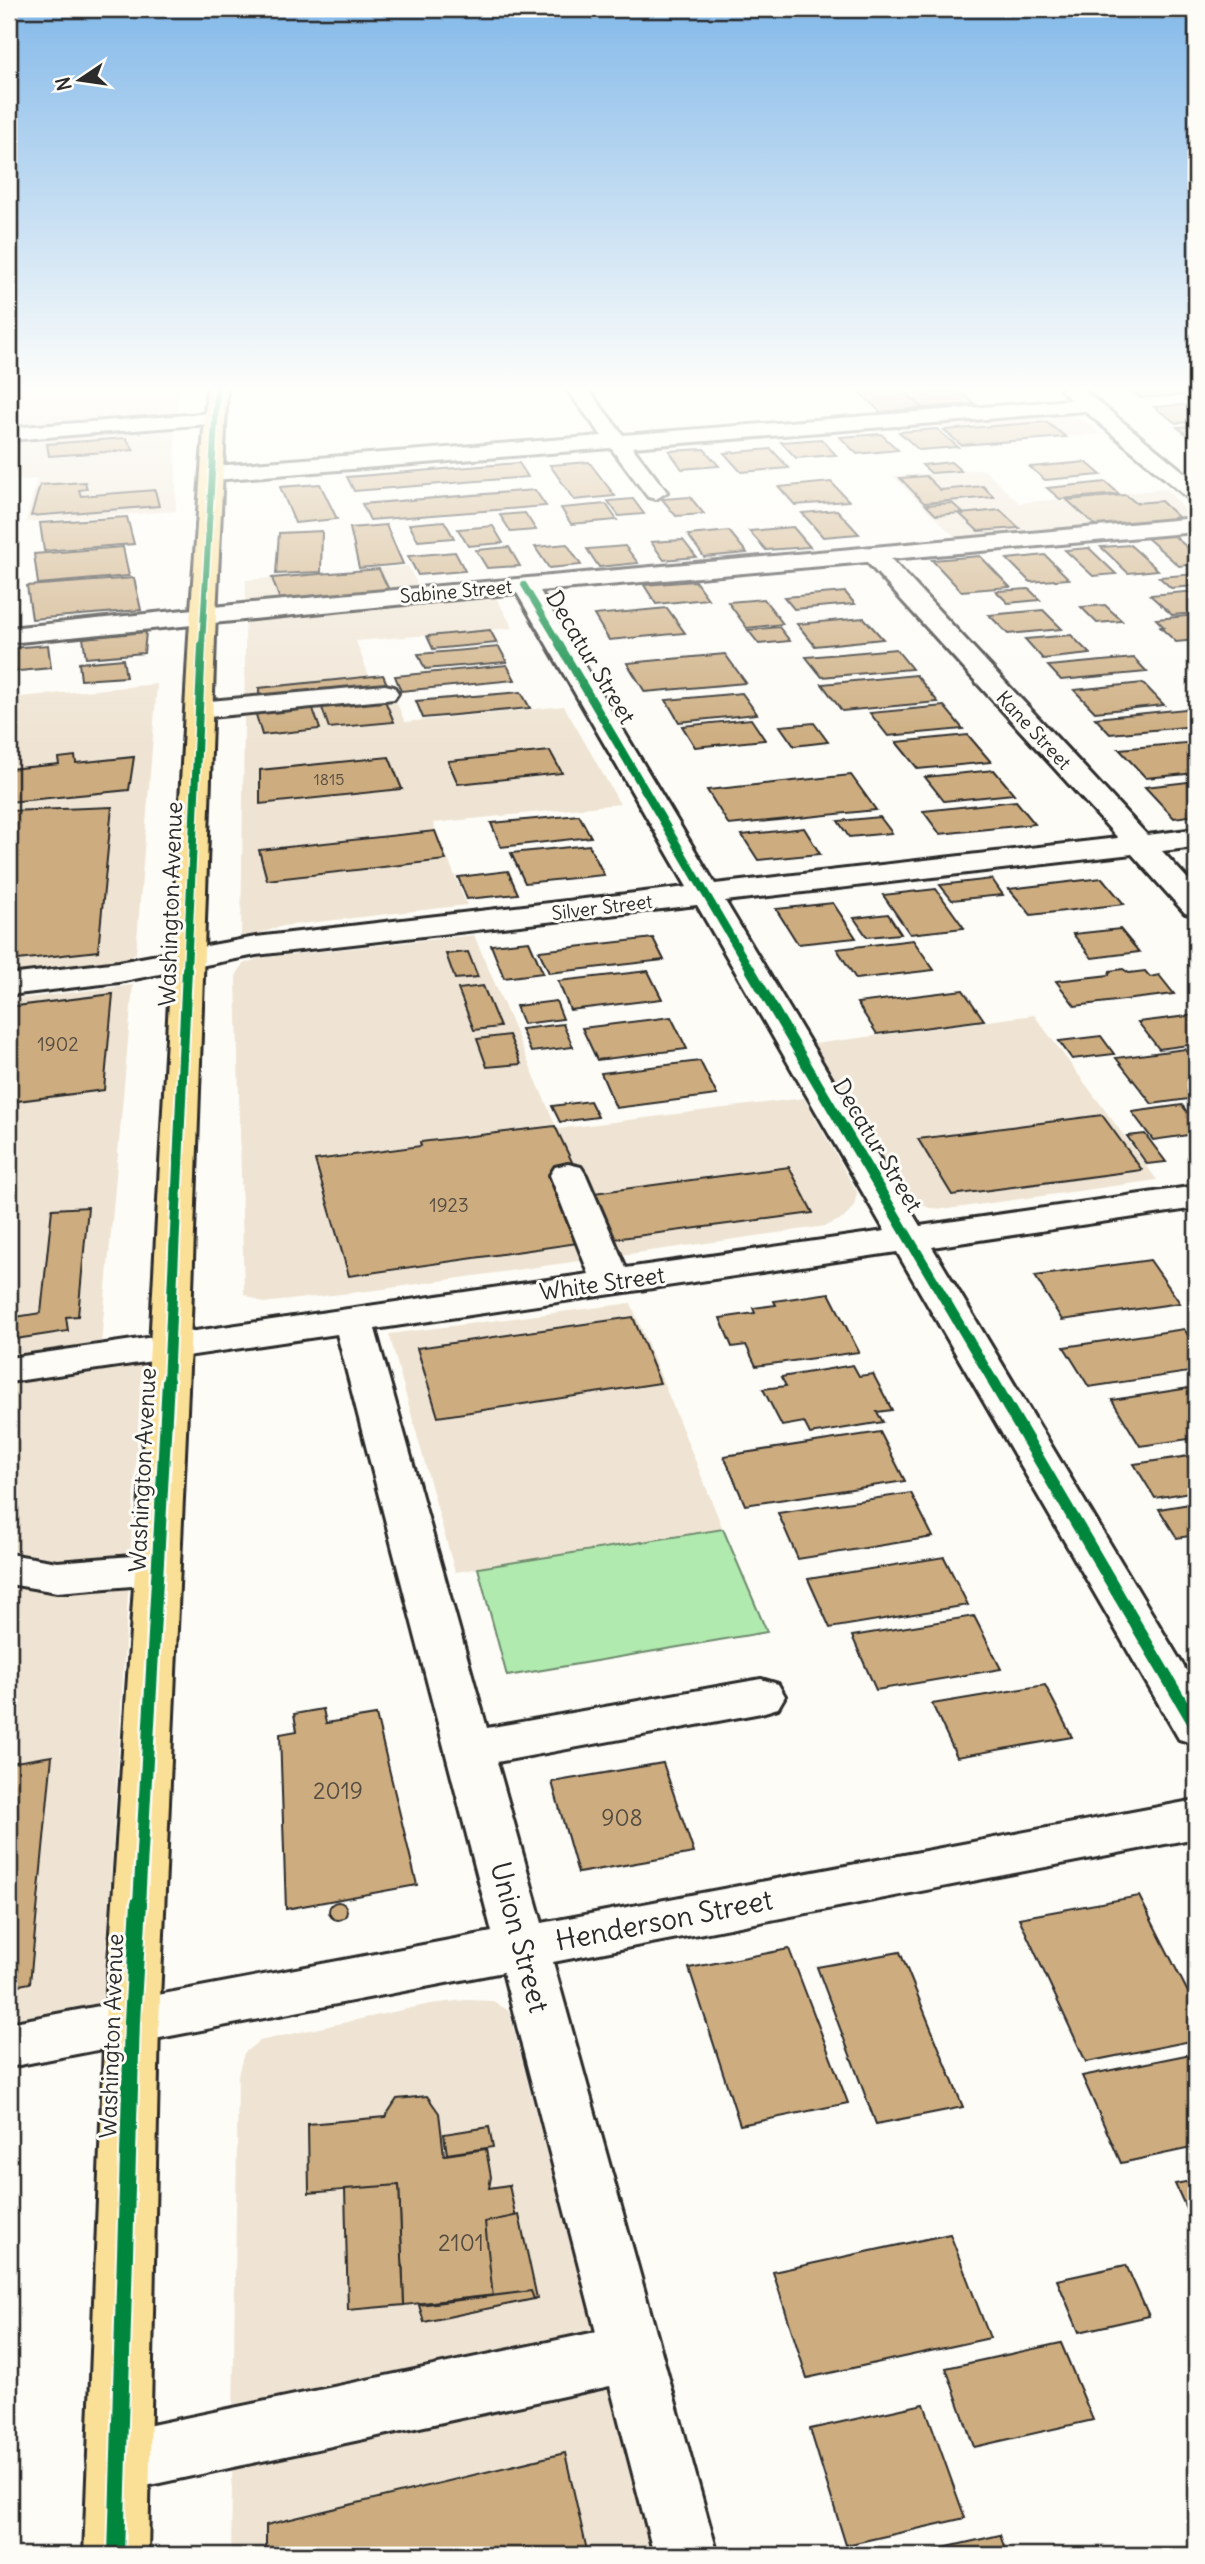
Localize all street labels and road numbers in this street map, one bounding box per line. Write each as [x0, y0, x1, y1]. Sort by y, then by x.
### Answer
street label: Sabine Street [399, 574, 513, 608]
street label: Decatur Street [540, 585, 642, 729]
street label: Kane Street [991, 686, 1077, 774]
street label: Washington Avenue [152, 801, 188, 1007]
street label: Silver Street [550, 889, 654, 925]
street label: Decatur Street [827, 1073, 929, 1217]
street label: White Street [538, 1260, 667, 1306]
street label: Washington Avenue [122, 1367, 162, 1573]
street label: Union Street [483, 1858, 557, 2016]
street label: Henderson Street [553, 1881, 775, 1959]
street label: Washington Avenue [93, 1933, 129, 2139]

